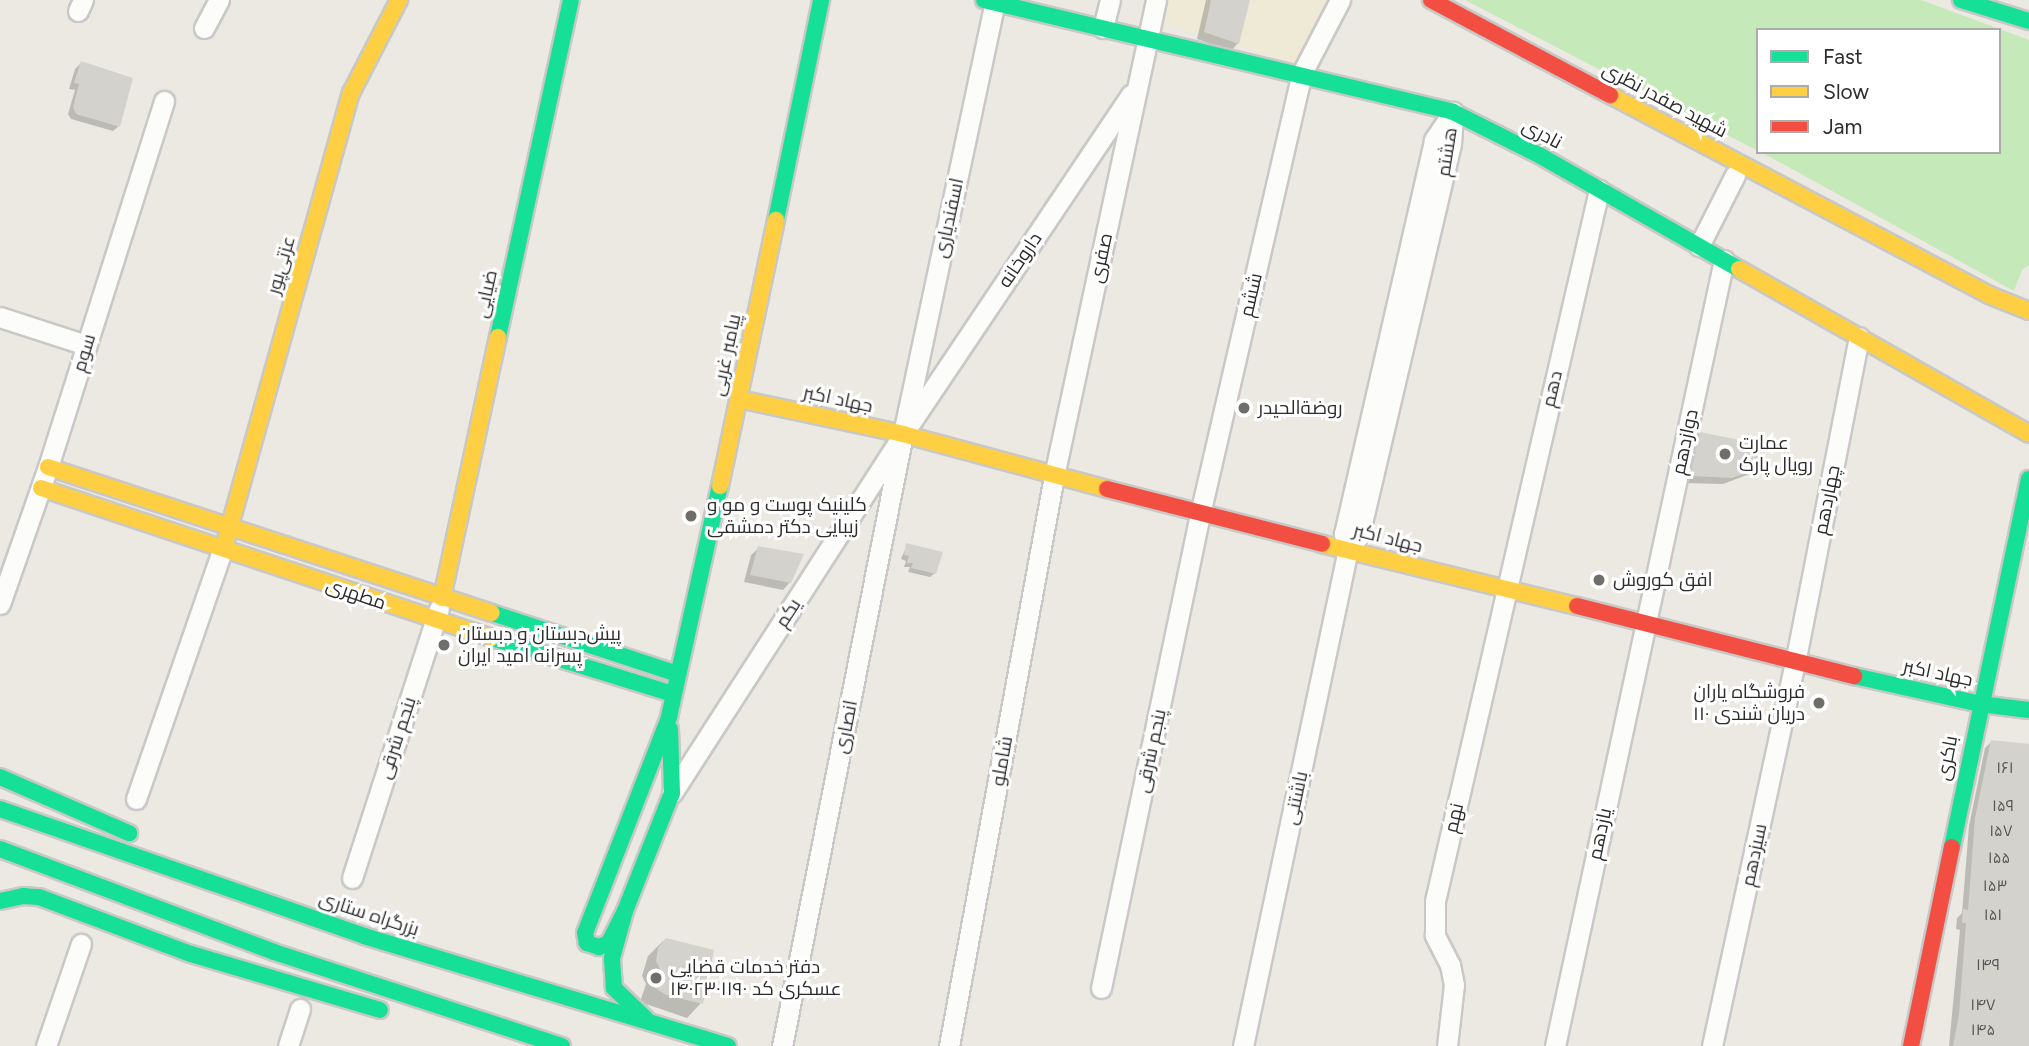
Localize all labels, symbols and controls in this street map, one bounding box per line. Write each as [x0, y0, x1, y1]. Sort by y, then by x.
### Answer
legend [1756, 28, 2001, 154]
text: Fast [1823, 44, 1863, 69]
street label: شهید صفدر نظری [1599, 57, 1731, 143]
text: Slow [1823, 79, 1869, 104]
street label: نادری [1518, 114, 1566, 154]
text: Jam [1823, 114, 1862, 139]
street label: هشتم [1432, 126, 1462, 178]
street label: اسفندیاری [929, 176, 969, 260]
street label: داروخانه [993, 228, 1047, 292]
street label: صفری [1085, 231, 1117, 285]
street label: عزتی‌پور [262, 233, 300, 297]
street label: ضیایی [470, 268, 502, 320]
street label: ششم [1235, 271, 1267, 319]
street label: پیامبر غربی [706, 312, 746, 398]
street label: سوم [67, 331, 101, 375]
street label: دهم [1537, 368, 1567, 410]
street label: جهاد اکبر [801, 380, 875, 418]
place label: روضةالحیدر [1258, 397, 1342, 419]
marker: روضةالحیدر [1236, 400, 1252, 416]
street label: دوازدهم [1667, 407, 1703, 477]
place label: عمارت رویال پارک [1739, 432, 1813, 476]
marker: عمارت رویال پارک [1717, 446, 1733, 462]
street label: چهاردهم [1809, 463, 1845, 537]
place label: کلینیک پوست و مو و زیبایی دکتر دمشقی [707, 494, 867, 538]
marker: کلینیک پوست و مو و زیبایی دکتر دمشقی [681, 506, 701, 526]
street label: جهاد اکبر [1351, 518, 1425, 558]
place label: افق کوروش [1613, 569, 1713, 591]
marker: افق کوروش [1591, 572, 1607, 588]
street label: مطهری [323, 573, 389, 615]
street label: یکم [770, 594, 806, 632]
place label: پیش‌دبستان و دبستان پسرانه امید ایران [458, 623, 621, 667]
marker: پیش‌دبستان و دبستان پسرانه امید ایران [436, 637, 452, 653]
street label: جهاد اکبر [1901, 654, 1975, 692]
place label: فروشگاه یاران دریان شندی ۱۱۰ [1693, 681, 1805, 725]
street label: پنجم شرقی [373, 694, 421, 782]
marker: فروشگاه یاران دریان شندی ۱۱۰ [1811, 695, 1827, 711]
street label: انصاری [830, 698, 862, 756]
street label: پنجم شرقی [1131, 707, 1171, 795]
street label: شاملو [986, 734, 1018, 788]
street label: باکری [1931, 734, 1963, 782]
house number: ۱۶۱ [1996, 758, 2014, 778]
street label: باشتنی [1279, 769, 1313, 827]
house number: ۱۵۹ [1992, 796, 2014, 816]
street label: نهم [1440, 801, 1468, 835]
street label: یازدهم [1583, 806, 1617, 862]
street label: سیزدهم [1736, 821, 1772, 889]
house number: ۱۵۷ [1989, 821, 2013, 841]
house number: ۱۵۵ [1988, 848, 2010, 868]
house number: ۱۵۳ [1983, 876, 2007, 896]
street label: بزرگراه ستاری [316, 887, 422, 941]
house number: ۱۵۱ [1984, 905, 2002, 925]
house number: ۱۴۹ [1976, 955, 2000, 975]
place label: دفتر خدمات قضایی عسکری کد ۱۴۰۲۳۰۱۱۹۰ [670, 956, 841, 1000]
marker: دفتر خدمات قضایی عسکری کد ۱۴۰۲۳۰۱۱۹۰ [648, 970, 664, 986]
house number: ۱۴۷ [1970, 995, 1996, 1015]
house number: ۱۴۵ [1971, 1020, 1995, 1040]

